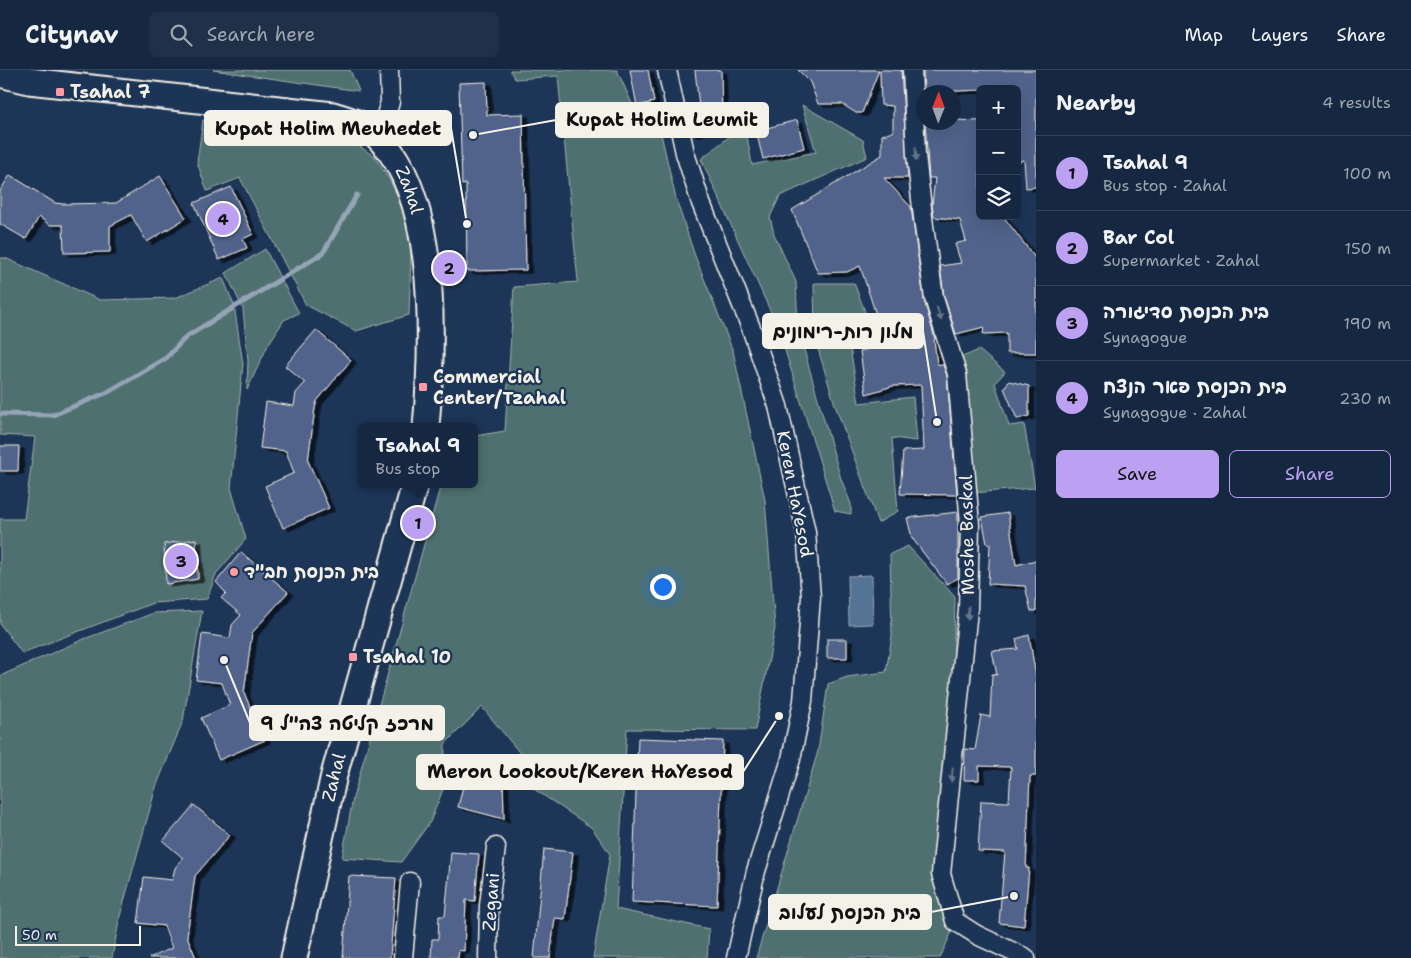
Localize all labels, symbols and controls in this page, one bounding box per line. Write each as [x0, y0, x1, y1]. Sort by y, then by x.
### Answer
search box [149, 12, 499, 57]
text: Citynav [25, 19, 119, 51]
icon: search [167, 21, 195, 49]
text: Search here [207, 22, 315, 47]
text: Map [1185, 23, 1223, 47]
text: Layers [1251, 23, 1308, 47]
text: Share [1336, 23, 1386, 47]
place label: Tsahal 7 [70, 80, 151, 104]
north arrow [916, 85, 961, 130]
map controls [976, 85, 1021, 220]
button: + [976, 85, 1021, 130]
marker: Tsahal 7 [54, 86, 66, 98]
text: Nearby [1056, 89, 1136, 117]
text: 4 results [1322, 92, 1391, 113]
callout: Kupat Holim Leumit [556, 103, 768, 137]
text: Kupat Holim Leumit [566, 107, 758, 132]
callout: Kupat Holim Meuhedet [205, 111, 451, 145]
text: Kupat Holim Meuhedet [215, 116, 441, 141]
button: − [976, 130, 1021, 175]
one-way arrow [913, 146, 921, 162]
text: Tsahal 9 [1103, 150, 1188, 175]
street label: Zahal [389, 162, 429, 217]
text: 1 [1068, 163, 1076, 184]
text: 100 m [1343, 163, 1391, 184]
button: layers [976, 175, 1021, 220]
text: Bus stop · Zahal [1103, 175, 1227, 196]
pin: 4 [207, 200, 239, 238]
text: Bar Col [1103, 225, 1174, 250]
text: 2 [1066, 238, 1078, 259]
text: 150 m [1344, 238, 1391, 259]
pin: 2 [433, 249, 465, 287]
text: Supermarket · Zahal [1103, 250, 1260, 271]
text: בית הכנסת סדיגורה [1103, 299, 1269, 324]
one-way arrow [936, 307, 944, 322]
text: 3 [1066, 313, 1078, 334]
text: 190 m [1344, 313, 1391, 334]
callout: מלון רות-רימונים [763, 314, 923, 348]
text: מלון רות-רימונים [773, 319, 913, 344]
text: Synagogue [1103, 327, 1187, 348]
place label: Commercial Center/Tzahal [433, 365, 566, 410]
text: בית הכנסת פאר הנצח [1103, 374, 1287, 399]
marker: Commercial Center/Tzahal [417, 381, 429, 393]
text: 4 [1066, 388, 1078, 409]
text: 230 m [1339, 388, 1391, 409]
text: Synagogue · Zahal [1103, 402, 1247, 423]
popup [358, 423, 478, 488]
street label: Keren HaYesod [771, 429, 819, 559]
text: Tsahal 9 [376, 433, 460, 458]
button: Save [1056, 450, 1219, 498]
button: Share [1229, 450, 1391, 498]
text: Bus stop [376, 458, 440, 479]
street label: Moshe Baskal [954, 474, 980, 595]
pin: 1 [402, 504, 434, 542]
pin: 3 [165, 542, 197, 580]
place label: בית הכנסת חב"ד [244, 560, 379, 584]
marker: בית הכנסת חב"ד [228, 566, 240, 578]
your location [650, 574, 676, 600]
one-way arrow [964, 606, 972, 622]
place label: Tsahal 10 [363, 645, 451, 669]
marker: Tsahal 10 [347, 651, 359, 663]
callout: מרכז קליטה צה"ל 9 [250, 706, 444, 740]
text: מרכז קליטה צה"ל 9 [260, 711, 434, 736]
street label: Zahal [317, 750, 352, 804]
callout: Meron Lookout/Keren HaYesod [417, 755, 743, 789]
text: Meron Lookout/Keren HaYesod [427, 759, 733, 784]
one-way arrow [948, 767, 956, 783]
street label: Zegani [477, 872, 505, 932]
callout: בית הכנסת לעלוב [769, 895, 931, 929]
text: בית הכנסת לעלוב [778, 900, 921, 925]
scale bar [15, 923, 141, 946]
text: 50 m [22, 926, 57, 944]

